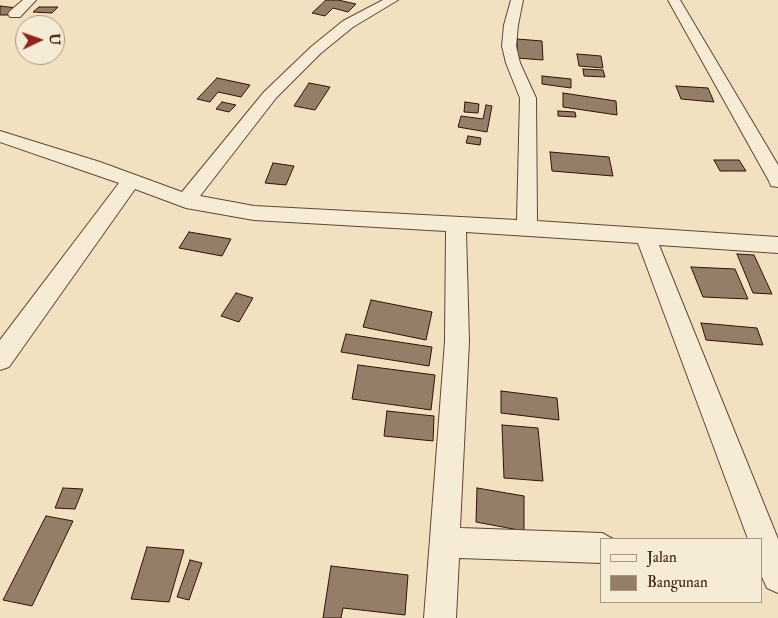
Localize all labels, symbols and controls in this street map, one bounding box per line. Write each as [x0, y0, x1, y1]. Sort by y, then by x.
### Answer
north arrow [15, 15, 65, 65]
text: U [46, 33, 63, 46]
legend [600, 538, 763, 603]
text: Jalan [647, 548, 677, 567]
text: Bangunan [647, 573, 708, 592]

